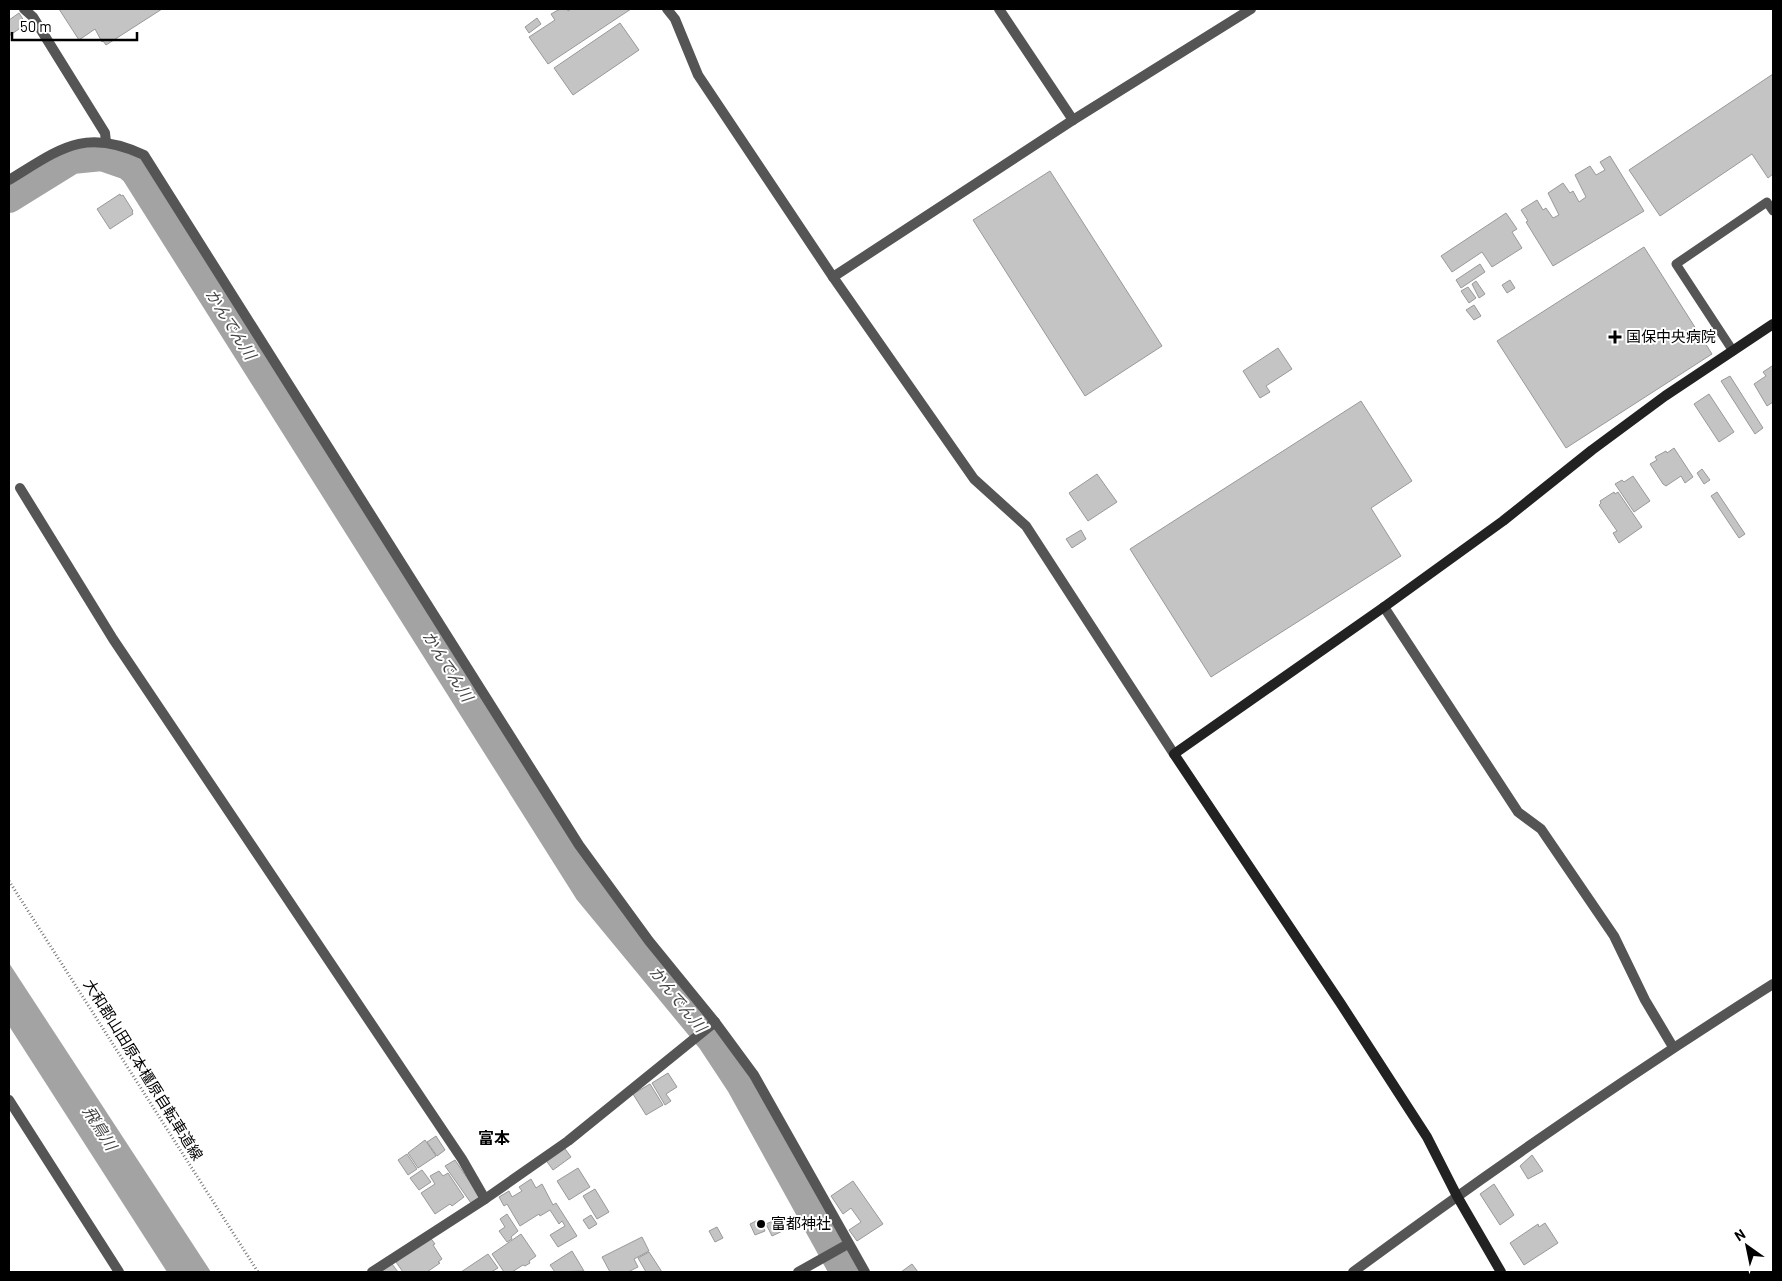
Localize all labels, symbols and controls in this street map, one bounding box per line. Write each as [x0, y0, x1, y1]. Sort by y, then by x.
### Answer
scale bar [12, 10, 138, 42]
text: 50 m [20, 17, 52, 35]
water label: かんでん川 [202, 285, 262, 364]
place label: 国保中央病院 [1626, 327, 1716, 345]
marker: 国保中央病院 [1608, 330, 1622, 344]
water label: かんでん川 [419, 627, 479, 706]
water label: かんでん川 [646, 962, 712, 1037]
street label: 大和郡山田原本橿原自転車道線 [81, 976, 207, 1163]
water label: 飛鳥川 [80, 1102, 122, 1155]
district label: 富本 [478, 1128, 510, 1147]
place label: 富都神社 [771, 1214, 831, 1232]
marker: 富都神社 [755, 1218, 767, 1230]
north arrow [1722, 1221, 1772, 1271]
text: N [1731, 1225, 1748, 1244]

